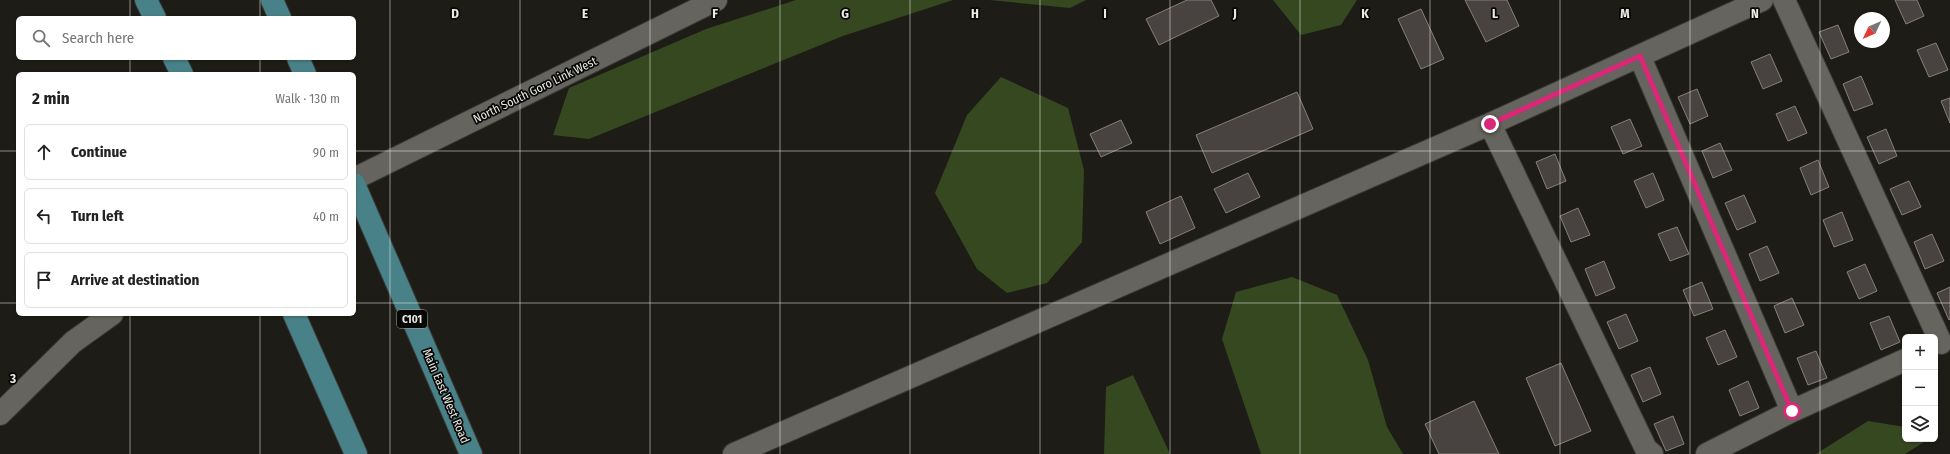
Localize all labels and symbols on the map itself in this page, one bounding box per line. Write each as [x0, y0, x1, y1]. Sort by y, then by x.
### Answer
text: D [451, 6, 459, 21]
text: E [582, 6, 588, 21]
text: F [712, 6, 718, 21]
text: G [841, 6, 849, 21]
text: H [971, 6, 979, 21]
text: I [1103, 6, 1107, 21]
text: J [1232, 6, 1237, 21]
text: K [1361, 6, 1369, 21]
text: L [1492, 6, 1498, 21]
text: M [1620, 6, 1630, 21]
text: N [1751, 6, 1759, 21]
north arrow [1854, 12, 1890, 48]
street label: North South Goro Link West [471, 54, 599, 126]
route end [1481, 115, 1499, 133]
road number: C101 [397, 310, 427, 328]
street label: Main East West Road [420, 347, 472, 445]
text: 3 [9, 371, 16, 386]
route start [1783, 402, 1801, 420]

